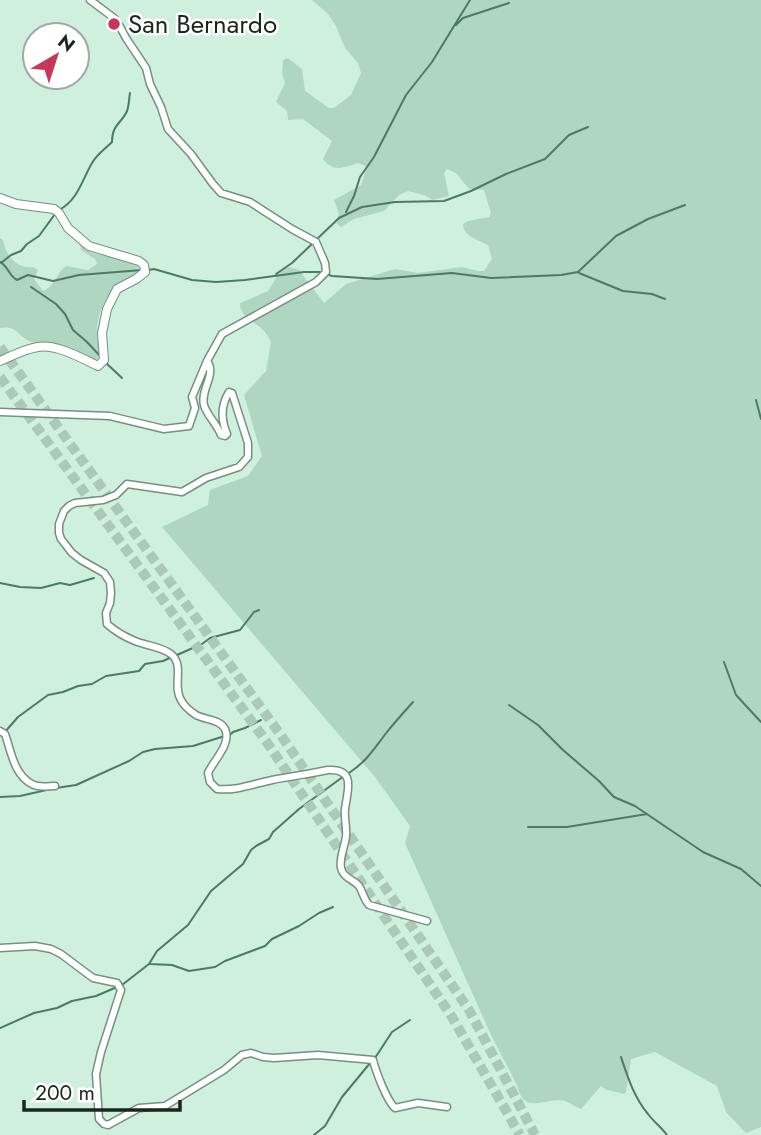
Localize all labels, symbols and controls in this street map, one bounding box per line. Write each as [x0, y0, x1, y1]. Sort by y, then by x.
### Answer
place label: San Bernardo [128, 5, 277, 43]
marker: San Bernardo [106, 16, 122, 32]
north arrow [21, 21, 91, 91]
text: N [52, 28, 81, 58]
scale bar [24, 1068, 180, 1112]
text: 200 m [35, 1078, 95, 1108]

